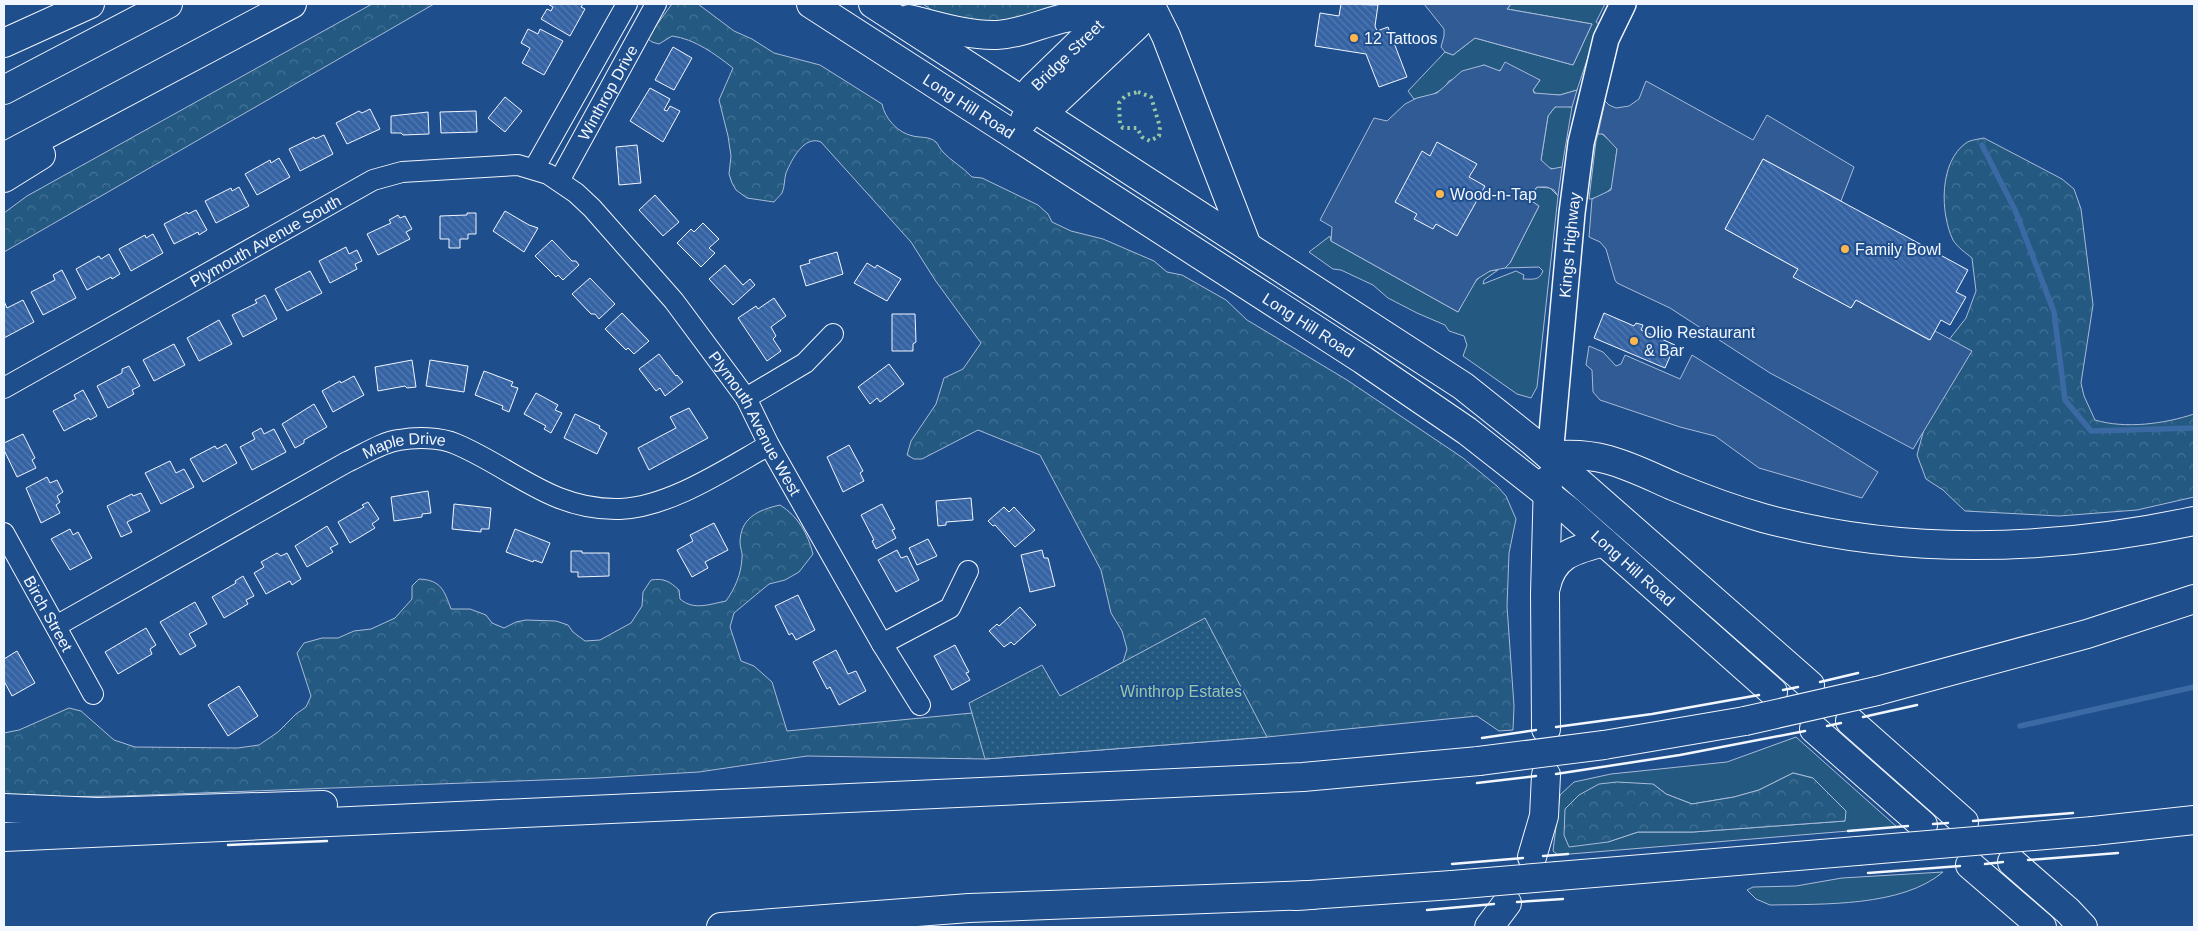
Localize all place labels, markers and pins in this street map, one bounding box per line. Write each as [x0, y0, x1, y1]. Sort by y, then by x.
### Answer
place label: 12 Tattoos [1364, 30, 1438, 47]
marker: 12 Tattoos [1348, 32, 1360, 44]
place label: Wood-n-Tap [1450, 186, 1537, 203]
marker: Wood-n-Tap [1434, 188, 1446, 200]
place label: Family Bowl [1855, 241, 1941, 258]
marker: Family Bowl [1839, 243, 1851, 255]
place label: Olio Restaurant & Bar [1644, 324, 1756, 359]
marker: Olio Restaurant & Bar [1628, 335, 1640, 347]

